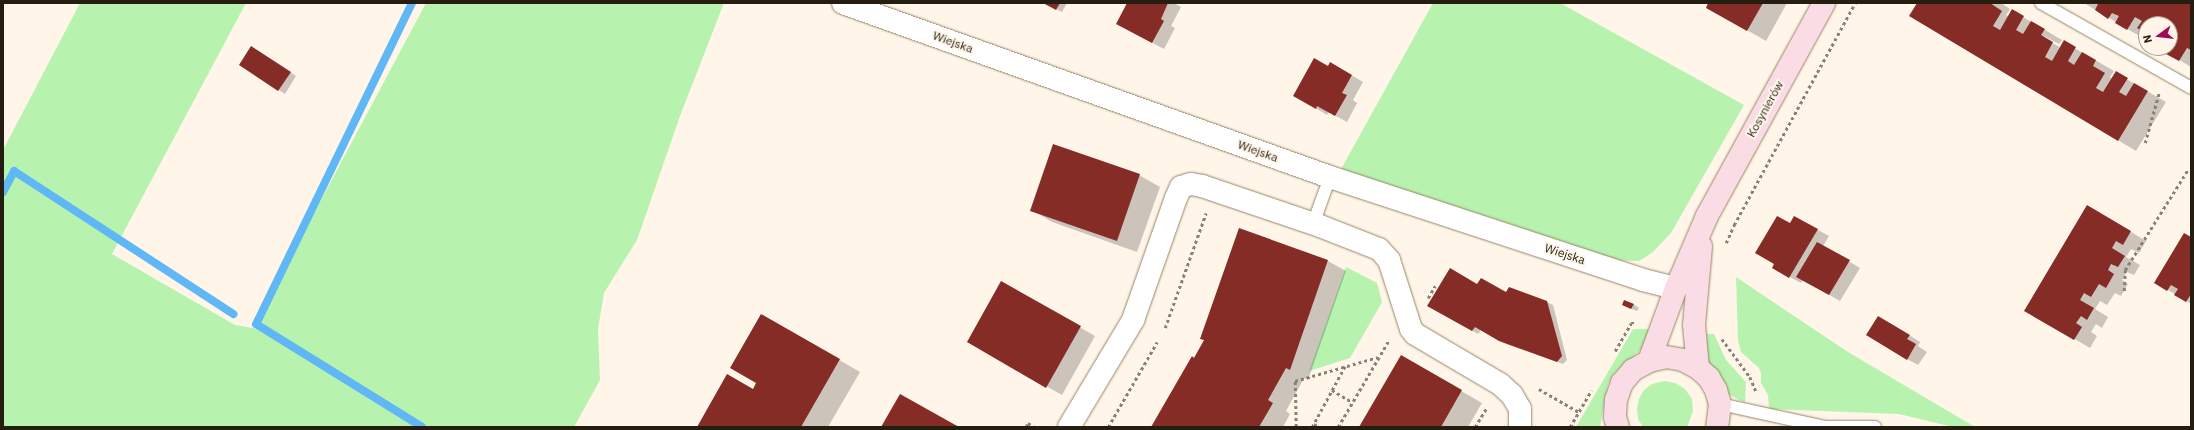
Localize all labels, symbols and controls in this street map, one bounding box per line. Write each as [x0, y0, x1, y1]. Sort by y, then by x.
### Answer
north arrow [2138, 16, 2178, 56]
street label: Wiejska [931, 28, 975, 56]
text: N [2140, 33, 2155, 45]
street label: Kosynierów [1744, 78, 1786, 140]
street label: Wiejska [1236, 137, 1280, 165]
street label: Wiejska [1543, 241, 1587, 267]

